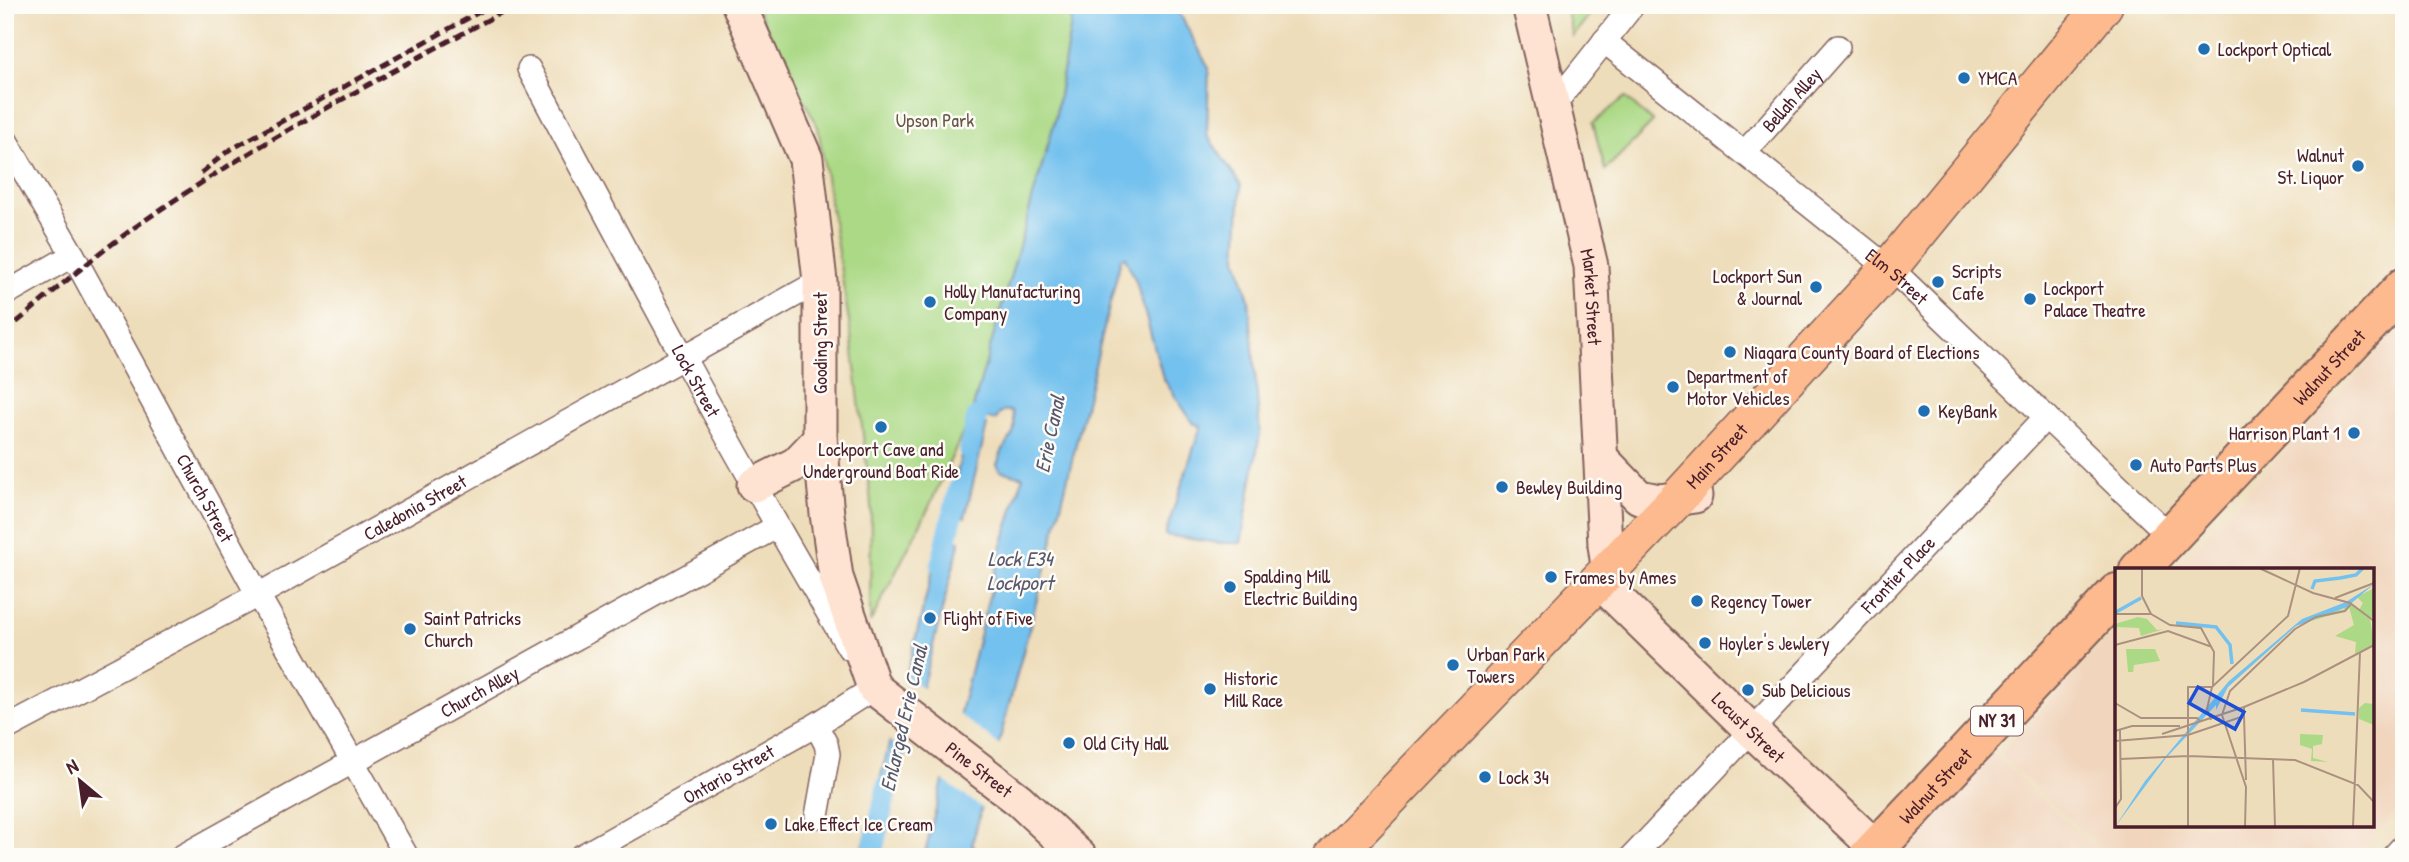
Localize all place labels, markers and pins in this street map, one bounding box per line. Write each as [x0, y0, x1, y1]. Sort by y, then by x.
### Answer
place label: Lockport Optical [2218, 36, 2332, 62]
marker: Lockport Optical [2196, 41, 2212, 57]
place label: YMCA [1978, 65, 2017, 91]
marker: YMCA [1956, 70, 1972, 86]
place label: Walnut St. Liquor [2278, 142, 2345, 190]
marker: Walnut St. Liquor [2350, 158, 2366, 174]
place label: Scripts Cafe [1952, 258, 2002, 306]
place label: Lockport Sun & Journal [1713, 263, 1803, 311]
marker: Scripts Cafe [1930, 274, 1946, 290]
place label: Lockport Palace Theatre [2044, 275, 2146, 323]
place label: Holly Manufacturing Company [944, 278, 1080, 326]
marker: Lockport Sun & Journal [1808, 279, 1824, 295]
marker: Lockport Palace Theatre [2022, 291, 2038, 307]
marker: Holly Manufacturing Company [922, 294, 938, 310]
place label: Niagara County Board of Elections [1744, 339, 1979, 365]
marker: Niagara County Board of Elections [1722, 344, 1738, 360]
place label: Department of Motor Vehicles [1687, 363, 1790, 411]
marker: Department of Motor Vehicles [1665, 379, 1681, 395]
place label: KeyBank [1938, 398, 1997, 424]
marker: KeyBank [1916, 403, 1932, 419]
marker: Lockport Cave and Underground Boat Ride [873, 419, 889, 435]
place label: Harrison Plant 1 [2229, 420, 2340, 446]
marker: Harrison Plant 1 [2346, 425, 2362, 441]
place label: Lockport Cave and Underground Boat Ride [803, 436, 960, 484]
place label: Auto Parts Plus [2150, 452, 2257, 478]
marker: Auto Parts Plus [2128, 457, 2144, 473]
place label: Bewley Building [1516, 474, 1622, 500]
marker: Bewley Building [1494, 479, 1510, 495]
place label: Spalding Mill Electric Building [1244, 563, 1358, 611]
place label: Frames by Ames [1564, 564, 1676, 590]
marker: Frames by Ames [1543, 569, 1559, 585]
marker: Spalding Mill Electric Building [1222, 579, 1238, 595]
place label: Regency Tower [1711, 588, 1812, 614]
marker: Regency Tower [1689, 593, 1705, 609]
place label: Saint Patricks Church [424, 605, 521, 653]
place label: Flight of Five [943, 605, 1034, 631]
marker: Flight of Five [922, 610, 938, 626]
marker: Saint Patricks Church [402, 621, 418, 637]
place label: Hoyler's Jewlery [1719, 630, 1830, 656]
marker: Hoyler's Jewlery [1697, 635, 1713, 651]
place label: Urban Park Towers [1467, 641, 1545, 689]
marker: Urban Park Towers [1445, 657, 1461, 673]
place label: Historic Mill Race [1224, 665, 1284, 713]
place label: Sub Delicious [1762, 677, 1851, 703]
marker: Historic Mill Race [1202, 681, 1218, 697]
marker: Sub Delicious [1740, 682, 1756, 698]
place label: Old City Hall [1083, 730, 1169, 756]
marker: Old City Hall [1061, 735, 1077, 751]
place label: Lock 34 [1499, 764, 1549, 790]
marker: Lock 34 [1477, 769, 1493, 785]
place label: Lake Effect Ice Cream [785, 811, 933, 837]
marker: Lake Effect Ice Cream [763, 816, 779, 832]

